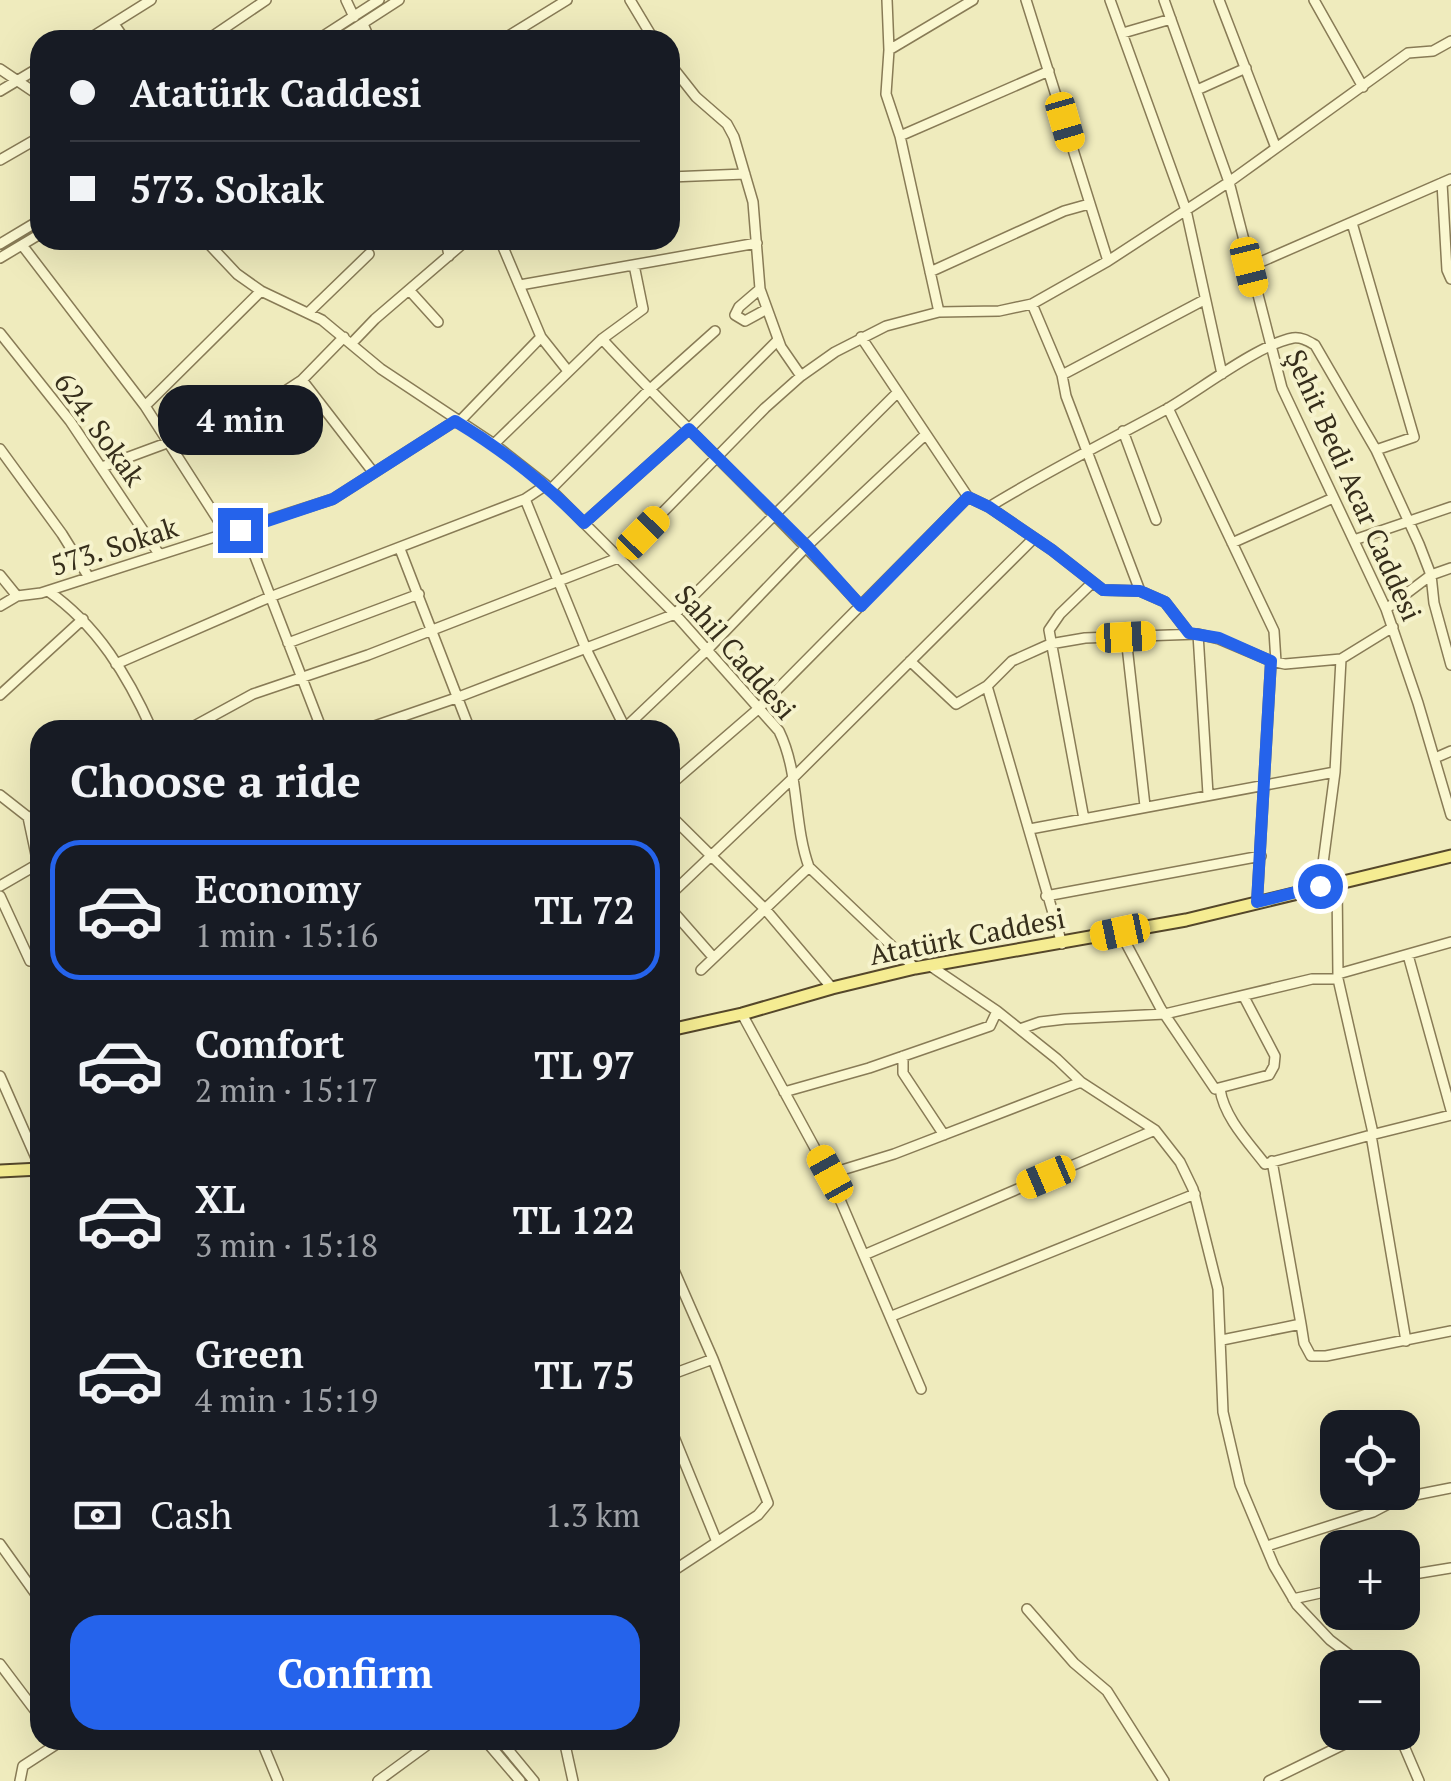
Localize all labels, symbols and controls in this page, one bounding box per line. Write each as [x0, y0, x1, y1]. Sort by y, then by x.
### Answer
text: Atatürk Caddesi [130, 68, 422, 118]
car [1042, 89, 1088, 155]
text: 573. Sokak [130, 164, 324, 214]
car [1227, 234, 1271, 300]
street label: Şehit Bedi Acar Caddesi [1277, 343, 1431, 627]
street label: 624. Sokak [46, 365, 154, 494]
callout: 4 min [158, 385, 322, 455]
text: 4 min [197, 399, 284, 441]
car [611, 501, 675, 565]
street label: 573. Sokak [46, 508, 183, 584]
route end [218, 508, 263, 553]
street label: Sahil Caddesi [667, 577, 805, 727]
car [1095, 620, 1157, 654]
text: Choose a ride [70, 750, 361, 810]
text: Economy [195, 864, 361, 914]
route start [1298, 864, 1343, 909]
icon: car [75, 865, 165, 955]
text: TL 72 [534, 885, 635, 935]
street label: Atatürk Caddesi [866, 899, 1068, 973]
car [1088, 911, 1152, 953]
text: 1 min · 15:16 [195, 914, 378, 956]
text: Comfort [195, 1019, 344, 1069]
icon: car [75, 1020, 165, 1110]
text: TL 97 [534, 1040, 635, 1090]
text: 2 min · 15:17 [195, 1069, 378, 1111]
car [802, 1140, 858, 1208]
car [1013, 1151, 1079, 1203]
text: XL [195, 1174, 245, 1224]
icon: car [75, 1175, 165, 1265]
text: TL 122 [513, 1195, 635, 1245]
text: 3 min · 15:18 [195, 1224, 378, 1266]
text: Green [195, 1329, 304, 1379]
icon: car [75, 1330, 165, 1420]
text: TL 75 [534, 1350, 635, 1400]
text: 4 min · 15:19 [195, 1379, 378, 1421]
map controls [1320, 1410, 1420, 1750]
button: locate [1320, 1410, 1420, 1510]
icon: cash [70, 1488, 125, 1543]
text: Cash [150, 1490, 232, 1540]
text: 1.3 km [545, 1494, 640, 1536]
button: + [1320, 1530, 1420, 1630]
button: Confirm [70, 1615, 640, 1730]
button: − [1320, 1650, 1420, 1750]

